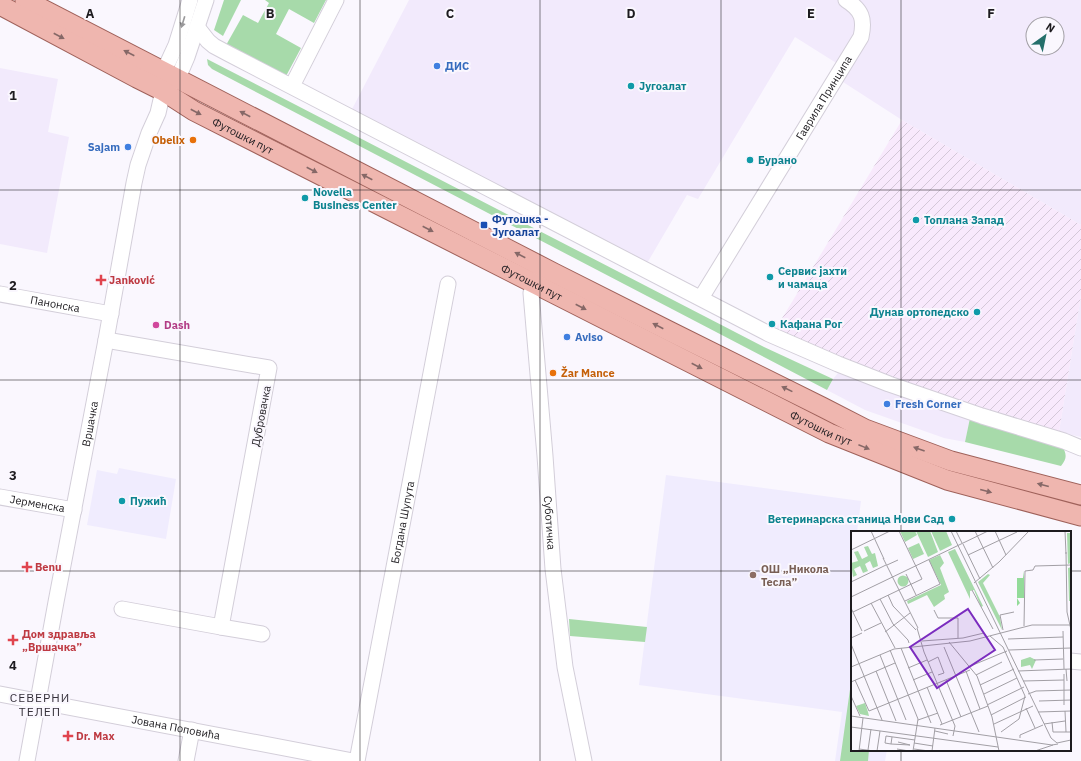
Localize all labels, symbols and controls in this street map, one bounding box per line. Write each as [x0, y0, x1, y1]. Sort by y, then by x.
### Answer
text: A [86, 5, 95, 22]
text: B [266, 5, 275, 22]
text: C [446, 5, 455, 22]
text: D [626, 5, 636, 22]
text: E [807, 5, 815, 22]
text: F [987, 5, 995, 22]
north arrow [1025, 16, 1065, 56]
one-way arrow [180, 17, 186, 29]
text: N [1043, 20, 1058, 36]
one-way arrow [53, 33, 65, 40]
one-way arrow [124, 50, 135, 56]
street label: Гаврила Принципа [793, 53, 855, 142]
place label: ДИС [445, 59, 469, 73]
marker: ДИС [432, 61, 442, 71]
place label: Југоалат [639, 79, 687, 93]
marker: Југоалат [626, 81, 636, 91]
text: 1 [9, 87, 17, 104]
one-way arrow [190, 108, 202, 115]
one-way arrow [239, 110, 251, 117]
street label: Футошки пут [210, 114, 276, 157]
place label: Obelix [152, 133, 185, 147]
marker: Obelix [188, 135, 198, 145]
place label: Sajam [88, 140, 120, 154]
marker: Sajam [123, 142, 133, 152]
place label: Бурано [758, 153, 797, 167]
marker: Бурано [745, 155, 755, 165]
one-way arrow [306, 167, 318, 173]
one-way arrow [361, 173, 372, 180]
place label: Novella Business Center [313, 185, 397, 212]
marker: Novella Business Center [300, 193, 310, 203]
place label: Футошка - Југоалат [492, 212, 549, 239]
place label: Топлана Запад [924, 213, 1005, 227]
marker: Топлана Запад [911, 215, 921, 225]
marker: Футошка - Југоалат [479, 220, 489, 230]
one-way arrow [422, 226, 434, 233]
one-way arrow [514, 252, 525, 258]
street label: Футошки пут [499, 261, 565, 304]
place label: Сервис јахти и чамаца [778, 264, 847, 291]
marker: Сервис јахти и чамаца [765, 272, 775, 282]
place label: Janković [109, 273, 155, 287]
marker: Janković [96, 275, 106, 285]
text: 2 [9, 277, 17, 294]
street label: Панонска [29, 293, 81, 315]
one-way arrow [575, 304, 587, 311]
place label: Дунав ортопедско [870, 305, 969, 319]
marker: Дунав ортопедско [972, 307, 982, 317]
place label: Кафана Рог [780, 317, 843, 331]
place label: Dash [164, 318, 190, 332]
marker: Кафана Рог [767, 319, 777, 329]
marker: Dash [151, 320, 161, 330]
one-way arrow [653, 322, 664, 329]
place label: Aviso [575, 330, 603, 344]
marker: Aviso [562, 332, 572, 342]
one-way arrow [691, 363, 702, 370]
place label: Žar Mance [561, 366, 615, 380]
marker: Žar Mance [548, 368, 558, 378]
street label: Дубровачка [248, 384, 274, 448]
one-way arrow [782, 386, 793, 393]
place label: Fresh Corner [895, 397, 962, 411]
marker: Fresh Corner [882, 399, 892, 409]
street label: Вршачка [79, 400, 101, 448]
street label: Футошки пут [788, 407, 854, 449]
one-way arrow [859, 444, 870, 450]
one-way arrow [912, 445, 924, 451]
text: 3 [9, 467, 17, 484]
street label: Богдана Шупута [388, 480, 417, 565]
one-way arrow [1037, 482, 1050, 488]
one-way arrow [981, 488, 993, 494]
street label: Јерменска [9, 492, 66, 515]
place label: Пужић [130, 494, 167, 508]
street label: Суботичка [541, 495, 559, 550]
marker: Пужић [117, 496, 127, 506]
place label: Ветеринарска станица Нови Сад [768, 512, 945, 526]
marker: Ветеринарска станица Нови Сад [947, 514, 957, 524]
inset map [851, 531, 1071, 751]
place label: Benu [35, 560, 62, 574]
marker: Benu [22, 562, 32, 572]
place label: ОШ „Никола Тесла” [761, 562, 829, 589]
marker: ОШ „Никола Тесла” [748, 570, 758, 580]
place label: Дом здравља „Вршачка” [22, 627, 96, 654]
marker: Дом здравља „Вршачка” [7, 634, 19, 646]
text: 4 [9, 657, 17, 674]
district label: СЕВЕРНИ ТЕЛЕП [10, 690, 70, 719]
street label: Јована Поповића [130, 712, 221, 743]
place label: Dr. Max [76, 729, 115, 743]
marker: Dr. Max [63, 731, 73, 741]

